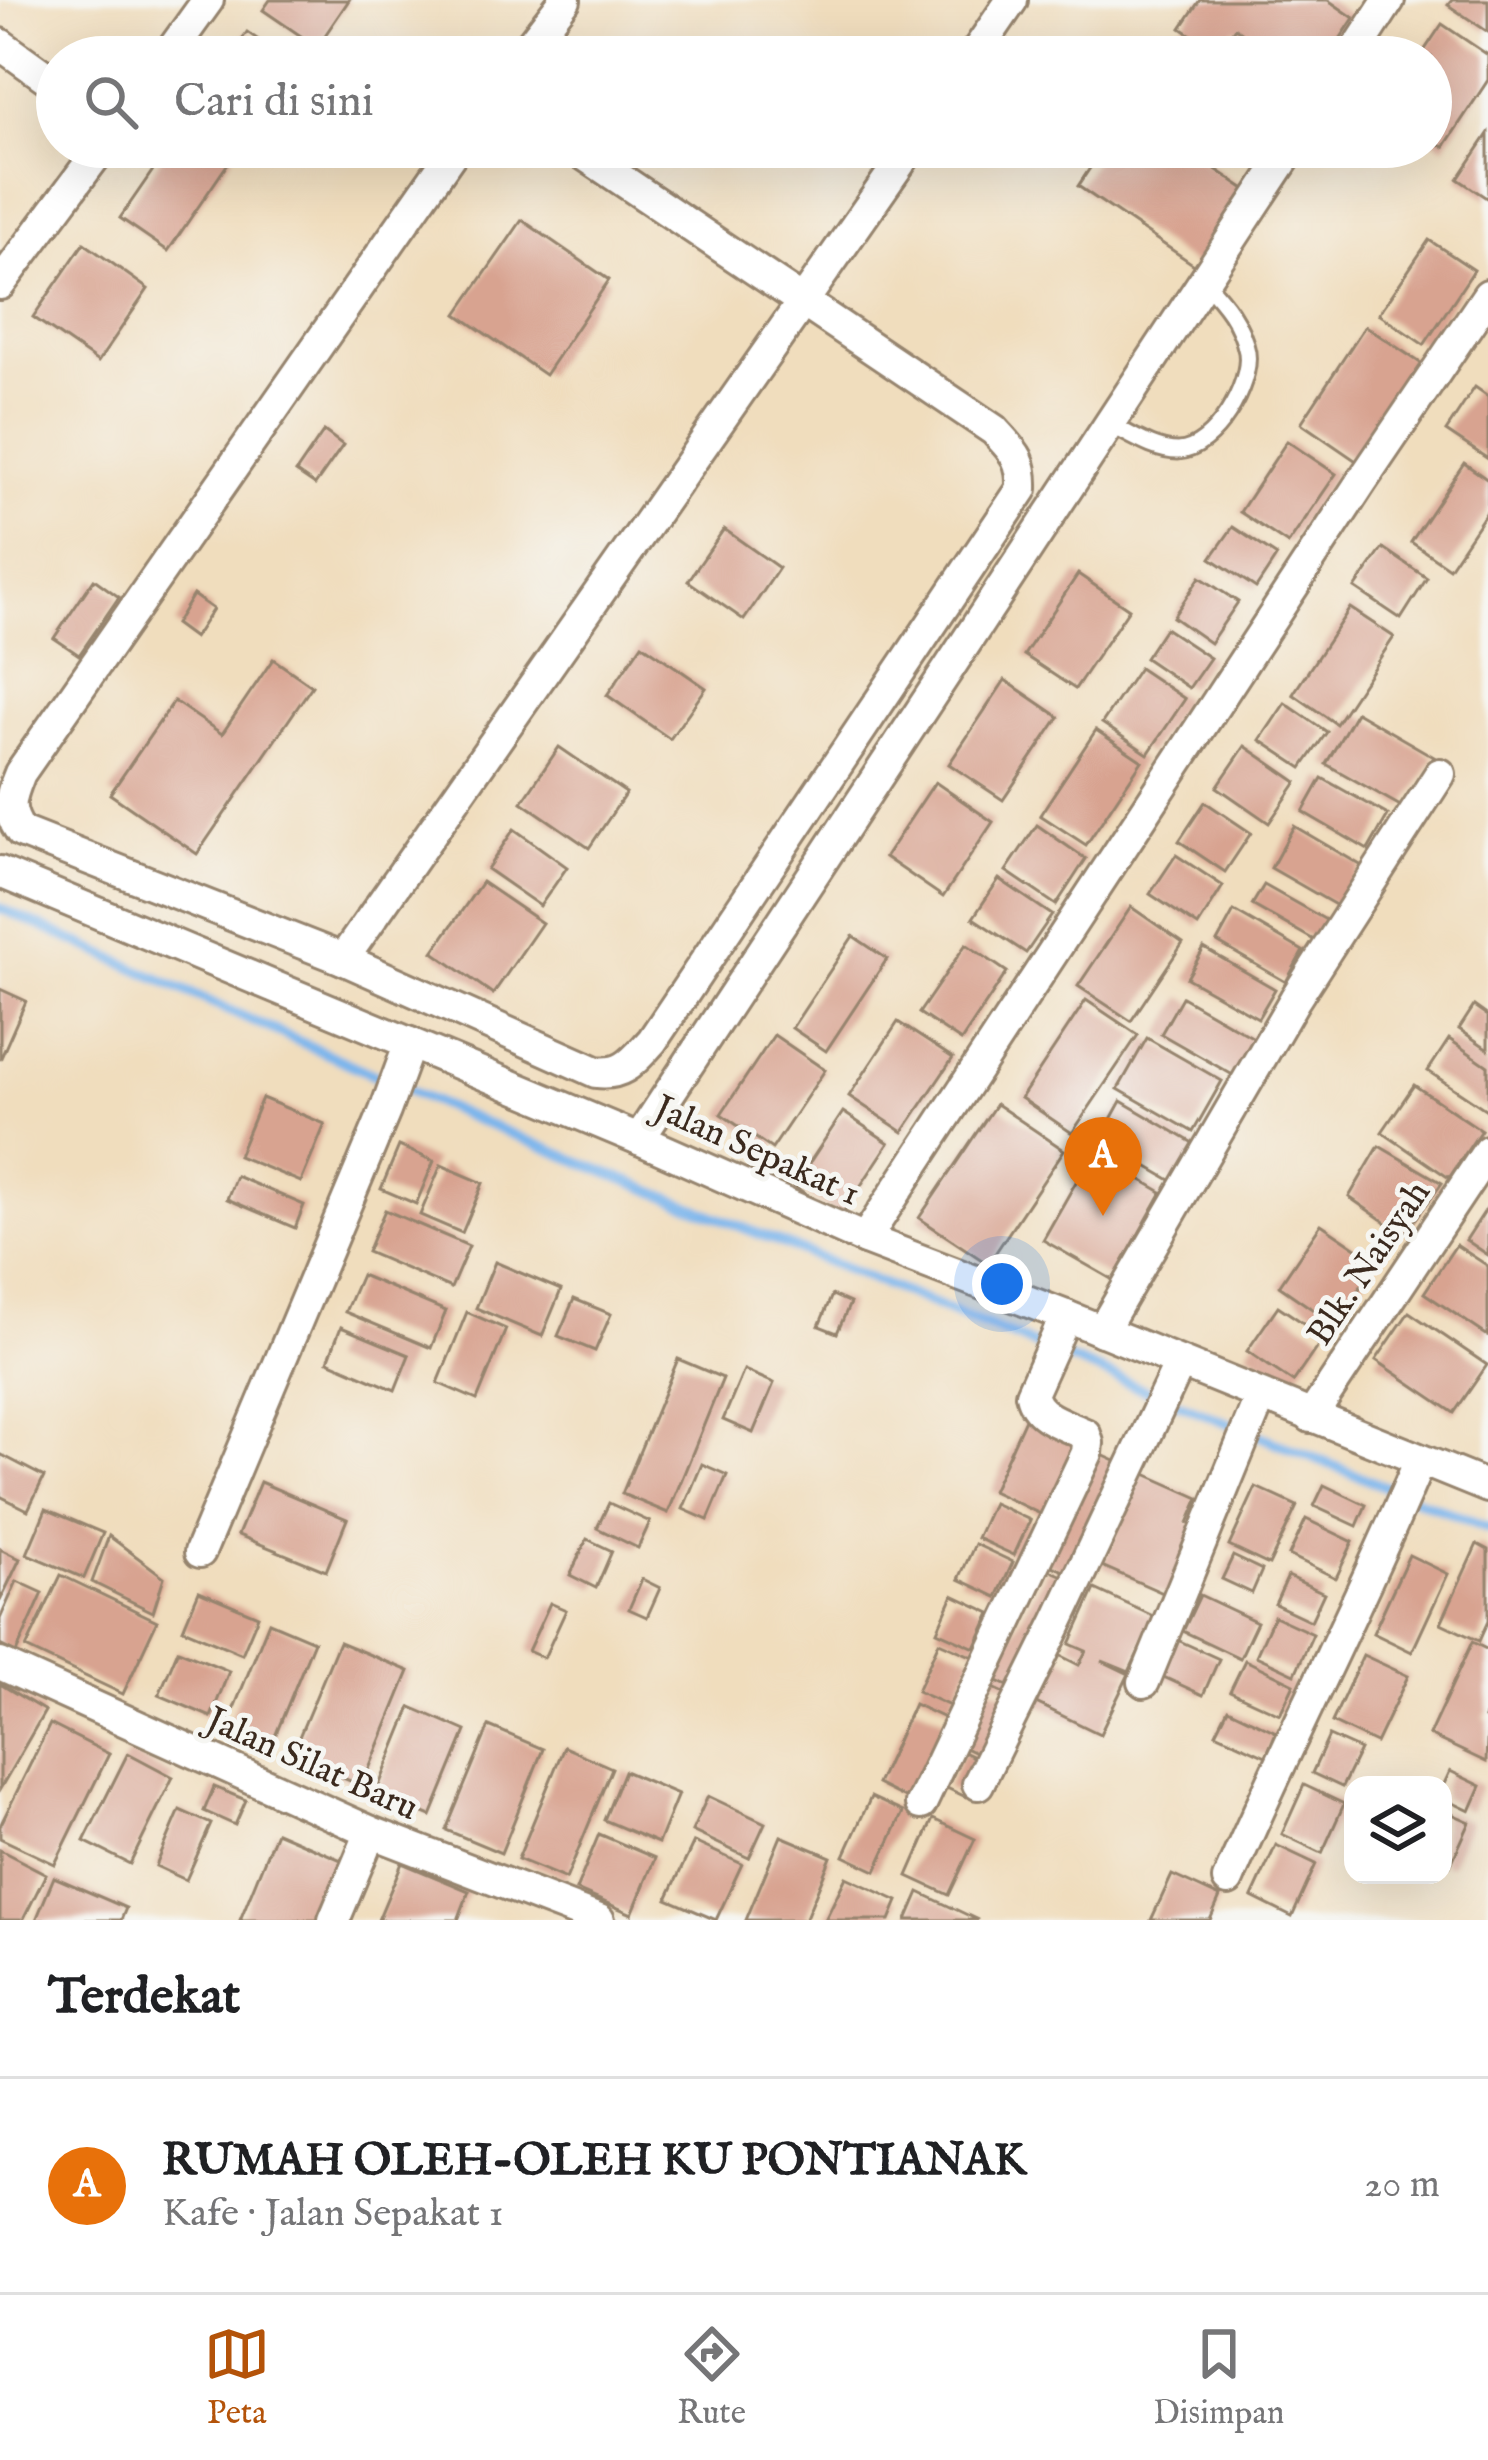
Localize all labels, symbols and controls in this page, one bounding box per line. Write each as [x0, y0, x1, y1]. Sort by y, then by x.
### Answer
search box [36, 36, 1452, 168]
icon: search [78, 69, 144, 135]
text: Cari di sini [174, 74, 374, 131]
street label: Jalan Sepakat 1 [643, 1084, 867, 1218]
pin: A [1064, 1117, 1142, 1216]
street label: Blk. Naisyah [1298, 1172, 1441, 1355]
your location [972, 1254, 1032, 1314]
street label: Jalan Silat Baru [195, 1696, 425, 1832]
map controls [1344, 1776, 1452, 1884]
button: layers [1344, 1776, 1452, 1884]
text: Terdekat [48, 1966, 240, 2031]
text: RUMAH OLEH-OLEH KU PONTIANAK [162, 2133, 1027, 2190]
text: A [74, 2161, 100, 2210]
text: 20 m [1364, 2161, 1440, 2210]
text: Kafe · Jalan Sepakat 1 [162, 2190, 503, 2239]
tab: Peta [204, 2321, 270, 2435]
tab: Rute [677, 2321, 746, 2435]
tab: Disimpan [1153, 2321, 1284, 2435]

